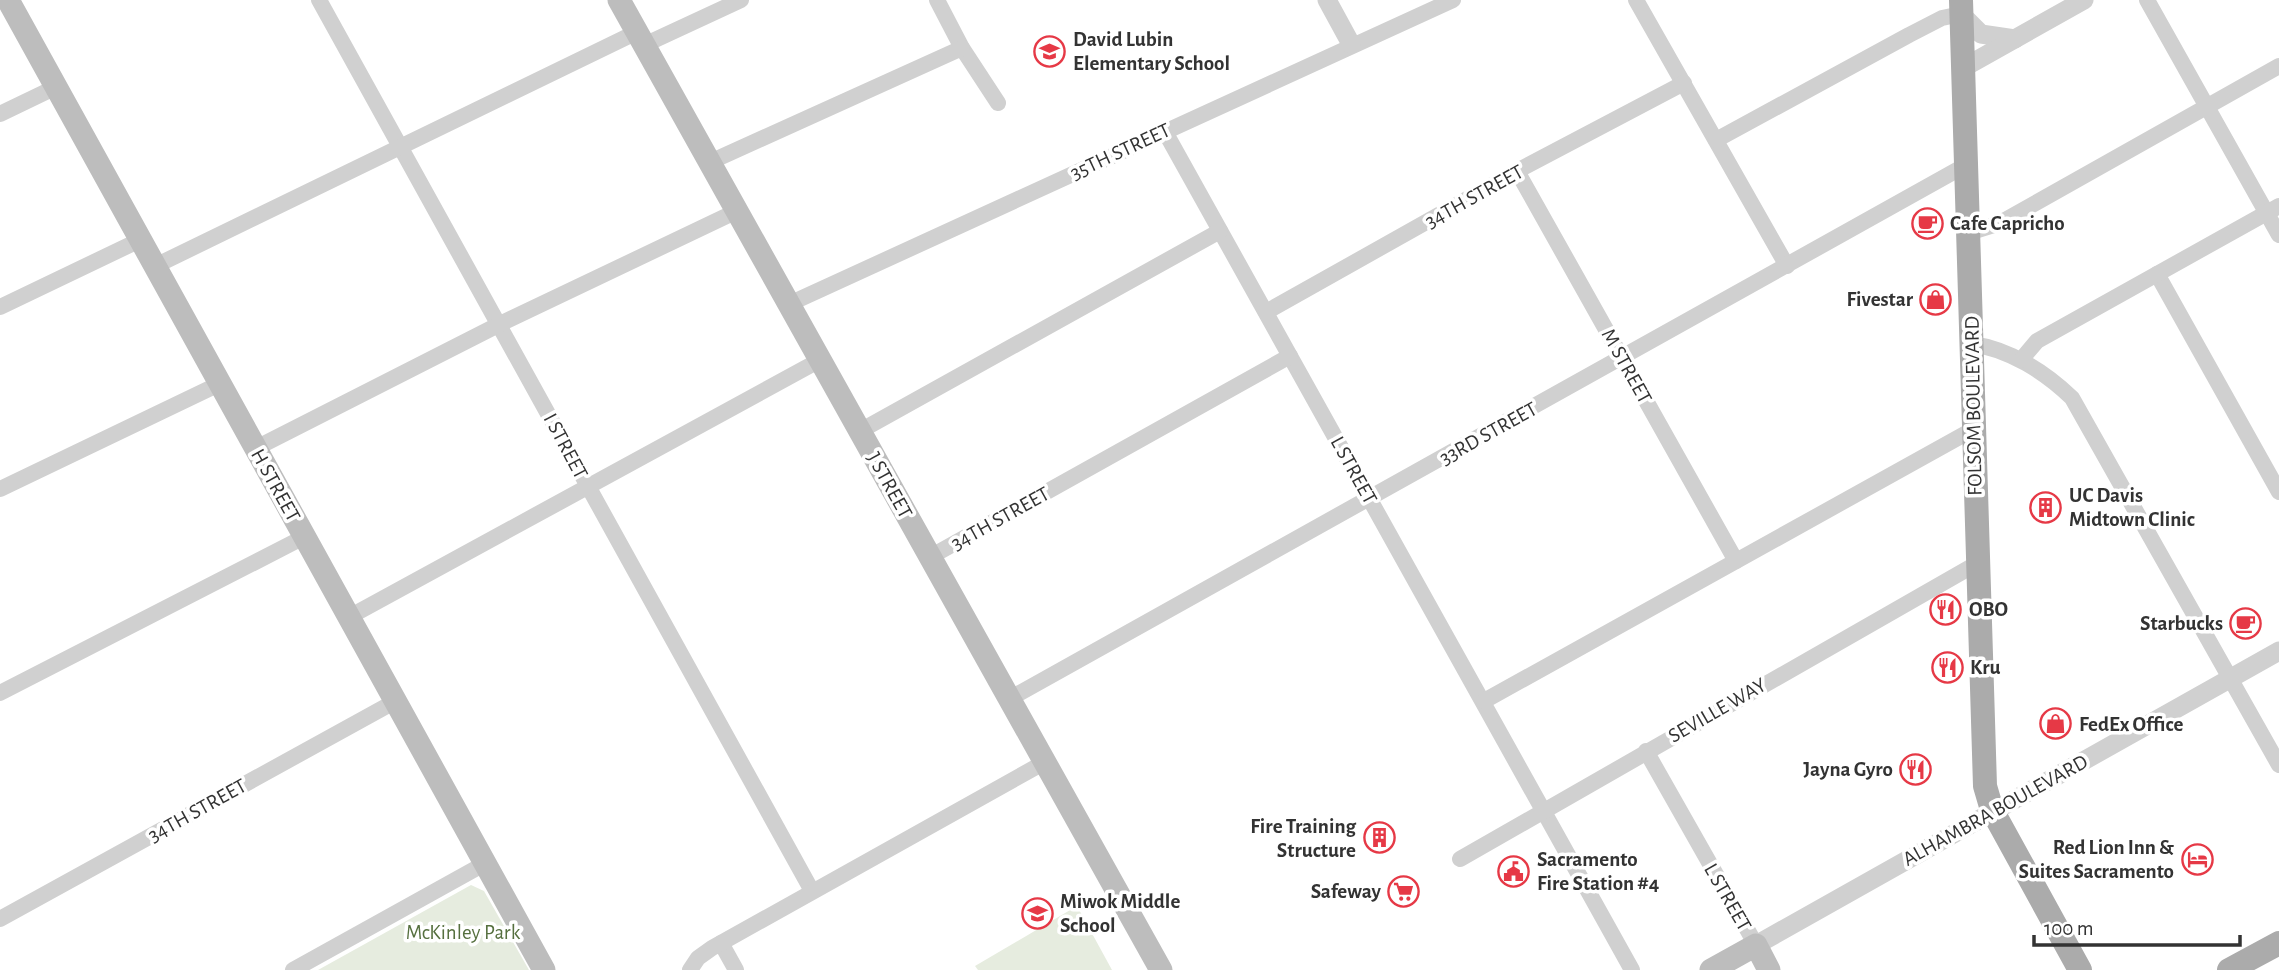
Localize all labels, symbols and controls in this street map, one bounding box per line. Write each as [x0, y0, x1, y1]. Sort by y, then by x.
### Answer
place label: David Lubin Elementary School [1073, 29, 1230, 74]
school or university icon: David Lubin Elementary School [1033, 34, 1067, 68]
street label: 35TH STREET [1067, 119, 1173, 184]
street label: 34TH STREET [1422, 161, 1527, 232]
cafe icon: Cafe Capricho [1910, 206, 1944, 240]
place label: Cafe Capricho [1950, 213, 2065, 234]
shop icon: Fivestar [1919, 282, 1953, 316]
place label: Fivestar [1846, 289, 1914, 310]
street label: FOLSOM BOULEVARD [1961, 316, 1986, 496]
street label: M STREET [1597, 325, 1656, 407]
street label: 33RD STREET [1436, 398, 1541, 469]
street label: I STREET [540, 410, 592, 483]
street label: L STREET [1326, 433, 1381, 508]
street label: H STREET [247, 445, 304, 525]
street label: J STREET [863, 449, 916, 522]
street label: 34TH STREET [948, 483, 1053, 554]
place label: UC Davis Midtown Clinic [2069, 485, 2195, 530]
building icon: UC Davis Midtown Clinic [2029, 490, 2063, 524]
restaurant icon: OBO [1929, 592, 1963, 626]
place label: OBO [1969, 599, 2008, 620]
cafe icon: Starbucks [2229, 606, 2263, 640]
place label: Starbucks [2140, 613, 2223, 634]
restaurant icon: Kru [1930, 650, 1964, 684]
place label: Kru [1970, 657, 2001, 678]
street label: SEVILLE WAY [1665, 674, 1770, 747]
shop icon: FedEx Office [2039, 707, 2073, 741]
place label: FedEx Office [2079, 714, 2183, 735]
street label: ALHAMBRA BOULEVARD [1899, 751, 2091, 870]
restaurant icon: Jayna Gyro [1899, 752, 1933, 786]
place label: Jayna Gyro [1803, 759, 1893, 780]
street label: 34TH STREET [145, 775, 250, 846]
place label: Fire Training Structure [1250, 816, 1356, 861]
building icon: Fire Training Structure [1362, 821, 1396, 855]
place label: Red Lion Inn & Suites Sacramento [2018, 837, 2174, 882]
hotel icon: Red Lion Inn & Suites Sacramento [2180, 842, 2214, 876]
place label: Sacramento Fire Station #4 [1537, 849, 1659, 894]
public building icon: Sacramento Fire Station #4 [1497, 854, 1531, 888]
street label: L STREET [1700, 860, 1755, 935]
supermarket icon: Safeway [1387, 874, 1421, 908]
place label: Safeway [1311, 881, 1382, 902]
place label: Miwok Middle School [1060, 891, 1180, 936]
school or university icon: Miwok Middle School [1020, 896, 1054, 930]
scale bar [2034, 904, 2240, 948]
text: 100 m [2044, 918, 2094, 939]
park label: McKinley Park [406, 922, 521, 943]

